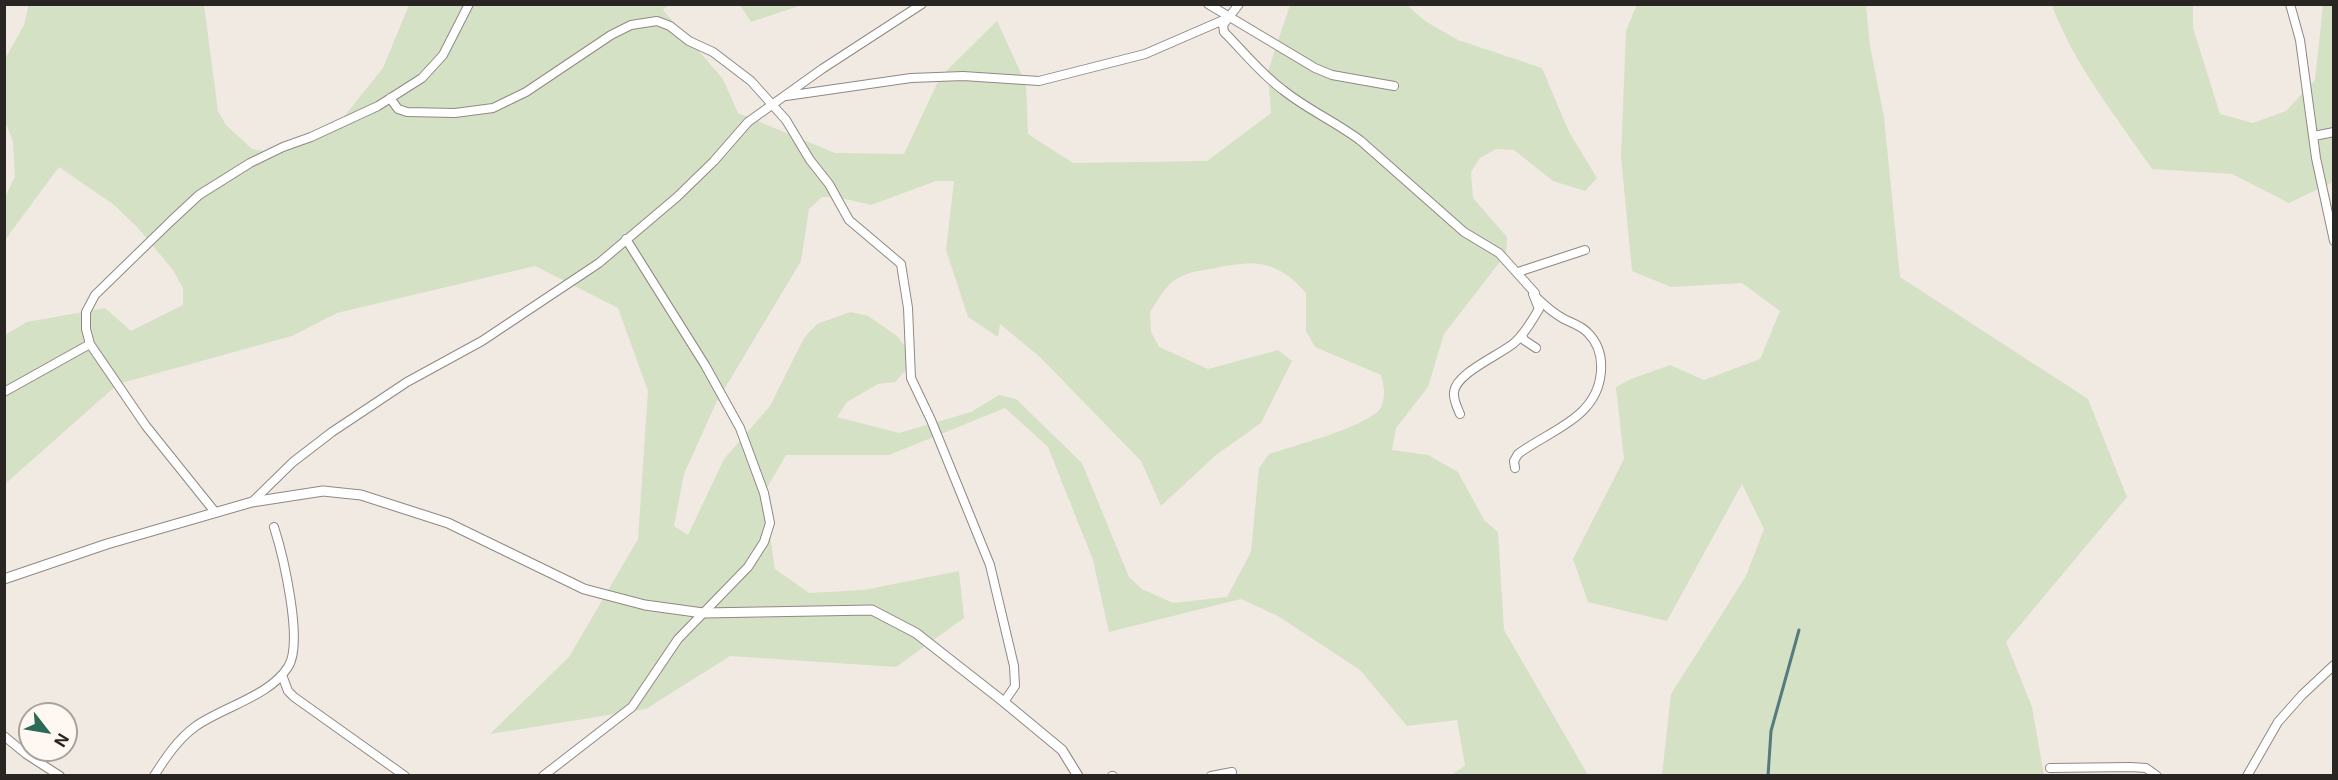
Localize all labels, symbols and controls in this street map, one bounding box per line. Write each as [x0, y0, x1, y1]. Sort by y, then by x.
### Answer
north arrow [18, 702, 78, 762]
text: N [50, 730, 73, 751]

